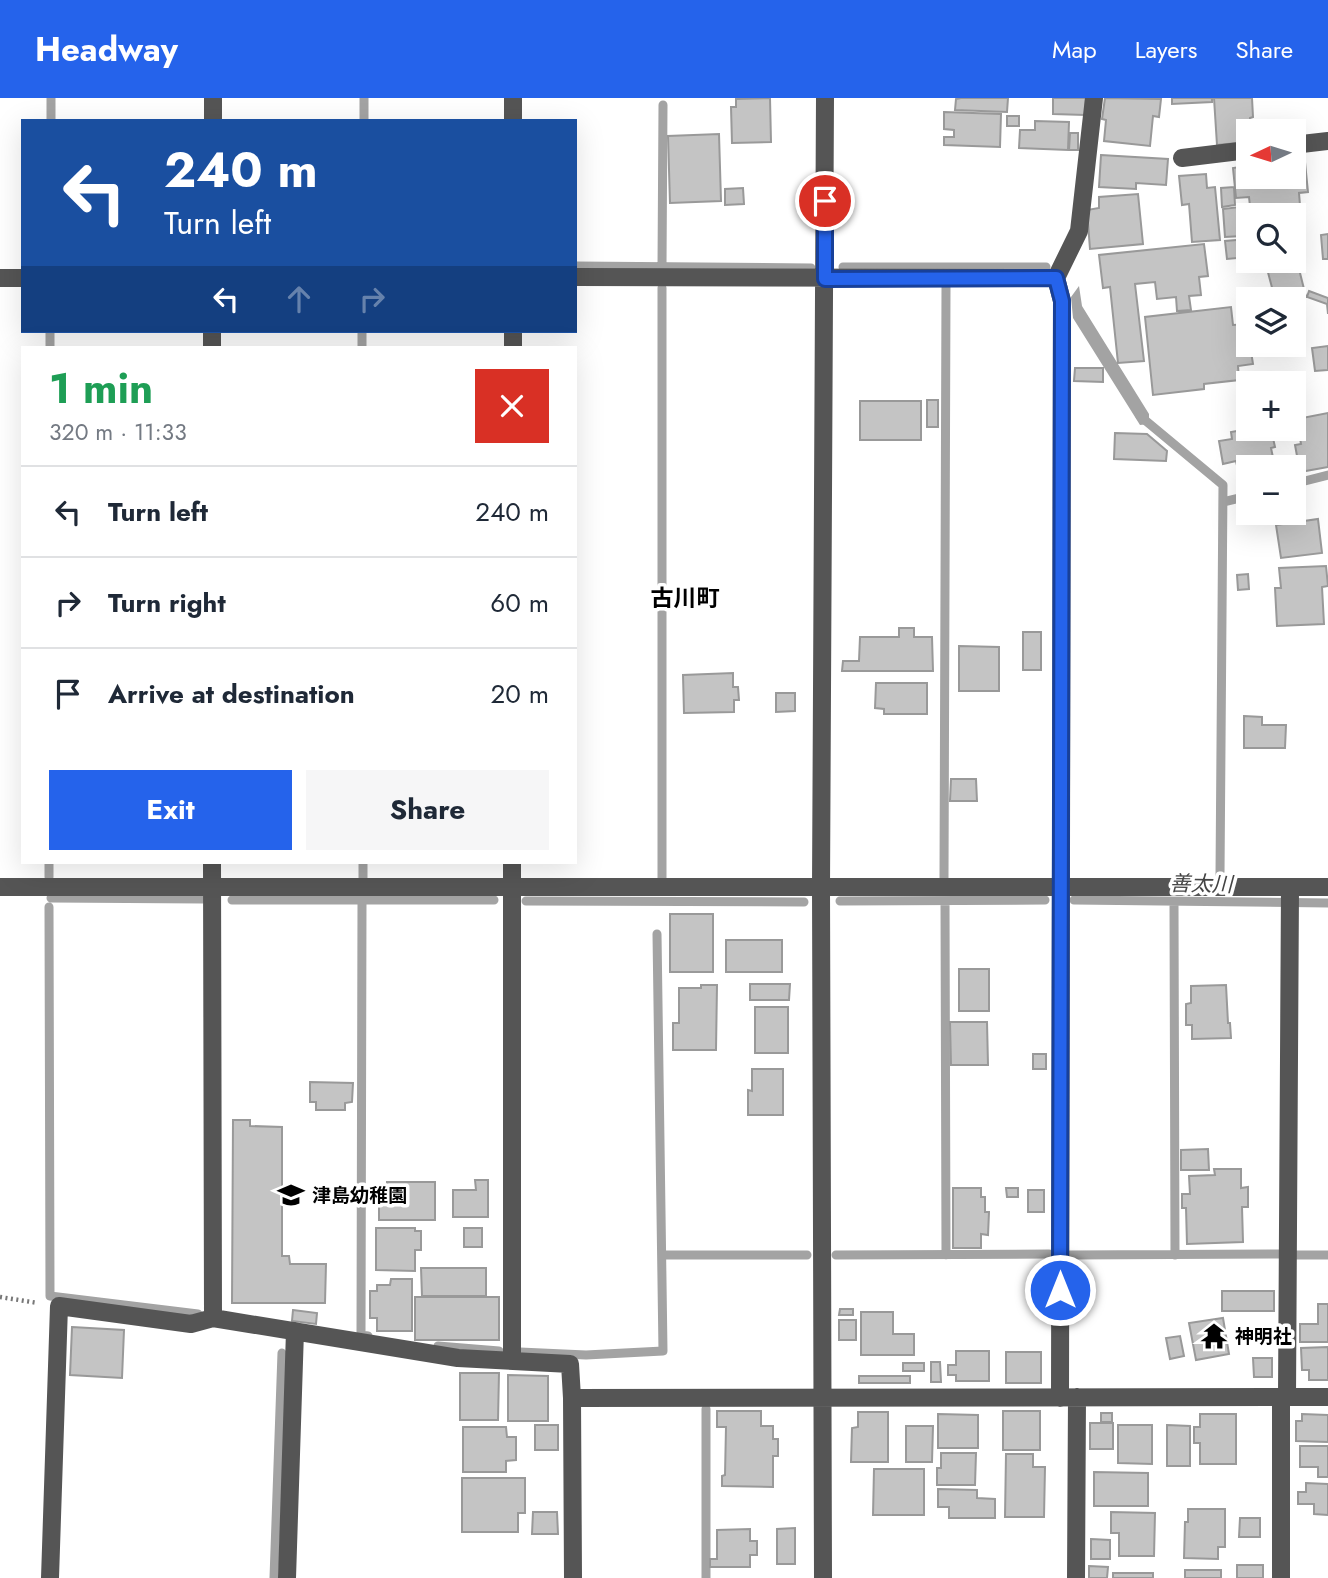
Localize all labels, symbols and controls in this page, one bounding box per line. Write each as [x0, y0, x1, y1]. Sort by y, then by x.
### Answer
text: Headway [35, 26, 178, 73]
text: Map [1052, 32, 1097, 67]
text: Layers [1135, 32, 1197, 67]
text: Share [1235, 32, 1293, 67]
north arrow [1236, 119, 1306, 189]
map controls [1236, 119, 1306, 525]
text: 240 m [164, 135, 318, 205]
icon: left [49, 147, 140, 238]
pin [795, 171, 855, 231]
icon: arrive [806, 182, 844, 220]
text: Turn left [164, 200, 271, 246]
button: search [1236, 203, 1306, 273]
icon: left [207, 280, 245, 318]
icon: ahead [280, 280, 318, 318]
icon: right [353, 280, 391, 318]
button: layers [1236, 287, 1306, 357]
text: 1 min [49, 358, 153, 419]
button: close [475, 369, 549, 443]
button: + [1236, 371, 1306, 441]
text: 320 m · 11:33 [49, 415, 187, 449]
button: − [1236, 455, 1306, 525]
icon: left [49, 493, 87, 531]
text: Turn left [108, 493, 208, 531]
text: 240 m [475, 493, 549, 531]
district label: 古川町 [651, 581, 720, 615]
icon: right [49, 584, 87, 622]
text: Turn right [108, 584, 226, 622]
text: 60 m [490, 584, 549, 622]
icon: arrive [49, 675, 87, 713]
text: Arrive at destination [108, 675, 355, 713]
text: 20 m [491, 675, 549, 713]
button: Exit [49, 770, 292, 850]
button: Share [306, 770, 549, 850]
water label: 善太川 [1169, 868, 1235, 900]
school or university icon: 津島幼稚園 [276, 1180, 306, 1210]
place label: 津島幼稚園 [312, 1182, 407, 1209]
position arrow [1023, 1253, 1097, 1327]
temple icon: 神明社 [1199, 1321, 1229, 1351]
place label: 神明社 [1235, 1323, 1292, 1350]

